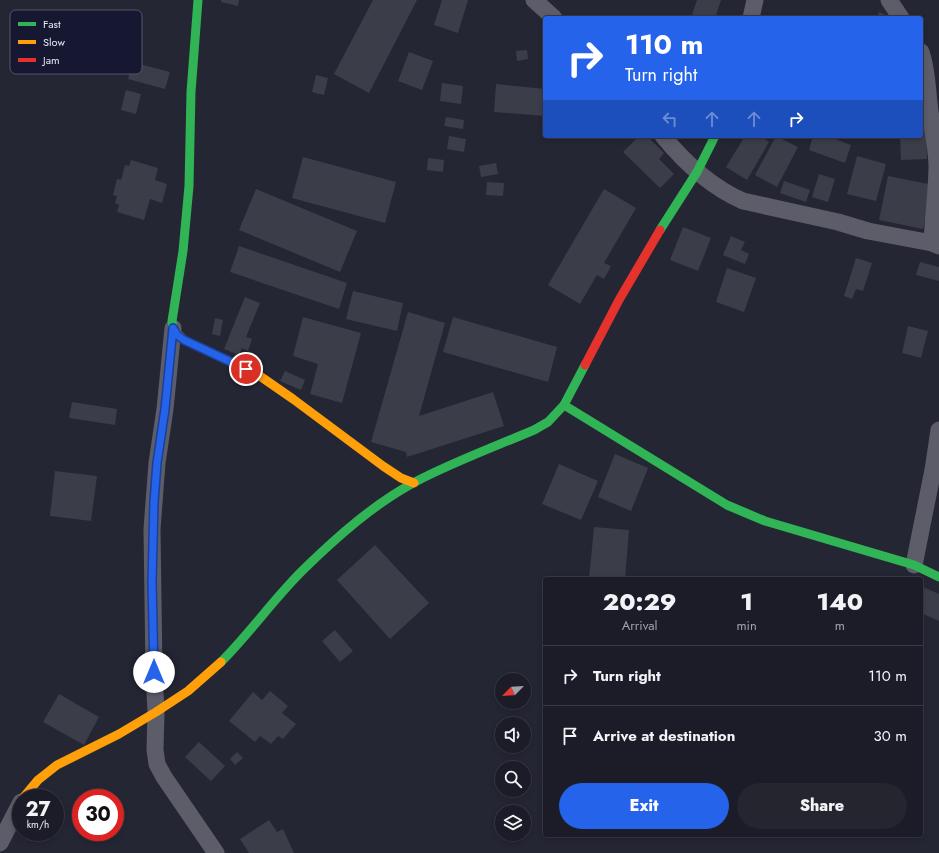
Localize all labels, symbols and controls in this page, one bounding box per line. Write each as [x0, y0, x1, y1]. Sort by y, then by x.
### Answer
legend [10, 10, 142, 74]
text: Fast [43, 16, 61, 32]
text: 110 m [625, 24, 703, 65]
icon: right [559, 32, 611, 84]
text: Slow [43, 34, 65, 50]
text: Jam [41, 52, 60, 68]
text: Turn right [625, 62, 697, 88]
icon: left [659, 108, 681, 130]
icon: ahead [701, 108, 723, 130]
icon: ahead [743, 108, 765, 130]
icon: right [785, 108, 807, 130]
pin [229, 352, 263, 386]
icon: arrive [235, 358, 257, 380]
text: 20:29 [603, 584, 677, 619]
text: 1 [740, 584, 753, 619]
text: 140 [817, 584, 863, 619]
text: Arrival [622, 616, 658, 635]
text: min [736, 616, 757, 635]
text: m [835, 616, 845, 635]
position arrow [133, 651, 175, 693]
icon: right [559, 665, 581, 687]
text: Turn right [593, 665, 661, 687]
text: 110 m [868, 665, 907, 687]
north arrow [495, 673, 531, 709]
map controls [495, 673, 531, 841]
button: sound [495, 717, 531, 753]
icon: arrive [559, 725, 581, 747]
text: Arrive at destination [593, 725, 735, 747]
text: 30 m [874, 725, 907, 747]
button: search [495, 761, 531, 797]
button: Exit [559, 783, 729, 829]
button: Share [737, 783, 907, 829]
speed limit sign: 30 [72, 789, 124, 841]
text: 27 [25, 795, 51, 824]
button: layers [495, 805, 531, 841]
text: km/h [27, 817, 49, 832]

